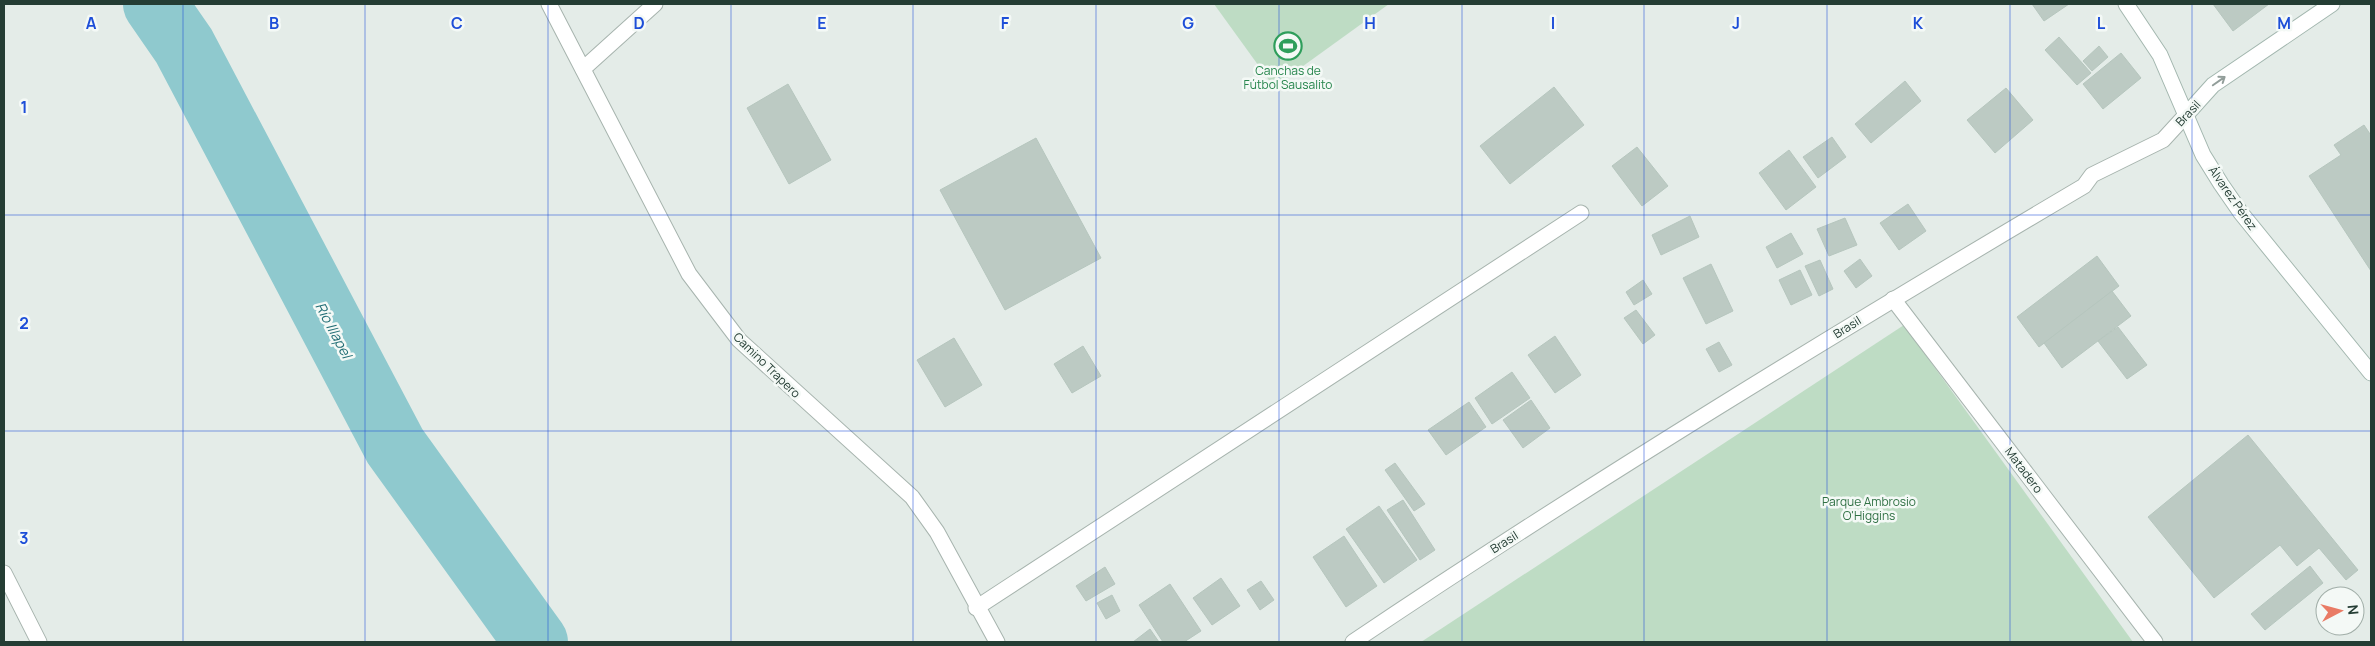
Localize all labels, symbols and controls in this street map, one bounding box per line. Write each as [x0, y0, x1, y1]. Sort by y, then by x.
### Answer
text: A [86, 12, 97, 34]
text: B [269, 12, 279, 34]
text: C [451, 12, 463, 34]
text: D [633, 12, 645, 34]
text: E [817, 12, 827, 34]
text: F [1001, 12, 1010, 34]
text: G [1182, 12, 1194, 34]
text: H [1364, 12, 1376, 34]
text: I [1551, 12, 1555, 34]
text: J [1732, 12, 1740, 34]
text: K [1913, 12, 1924, 34]
text: L [2097, 12, 2106, 34]
text: M [2277, 12, 2291, 34]
sports icon: Canchas de Fútbol Sausalito [1273, 31, 1303, 61]
place label: Canchas de Fútbol Sausalito [1244, 62, 1332, 93]
one-way arrow [2212, 76, 2226, 86]
text: 1 [20, 96, 28, 118]
street label: Brasil [2172, 96, 2204, 130]
street label: Álvarez Pérez [2205, 163, 2261, 233]
water label: Río Illapel [311, 299, 357, 363]
text: 2 [19, 312, 29, 334]
street label: Brasil [1830, 312, 1864, 342]
street label: Camino Trapero [730, 328, 804, 402]
street label: Matadero [2001, 443, 2047, 497]
park label: Parque Ambrosio O'Higgins [1822, 493, 1916, 524]
text: 3 [19, 527, 29, 549]
street label: Brasil [1487, 527, 1521, 557]
north arrow [2315, 586, 2365, 636]
text: N [2343, 604, 2363, 616]

